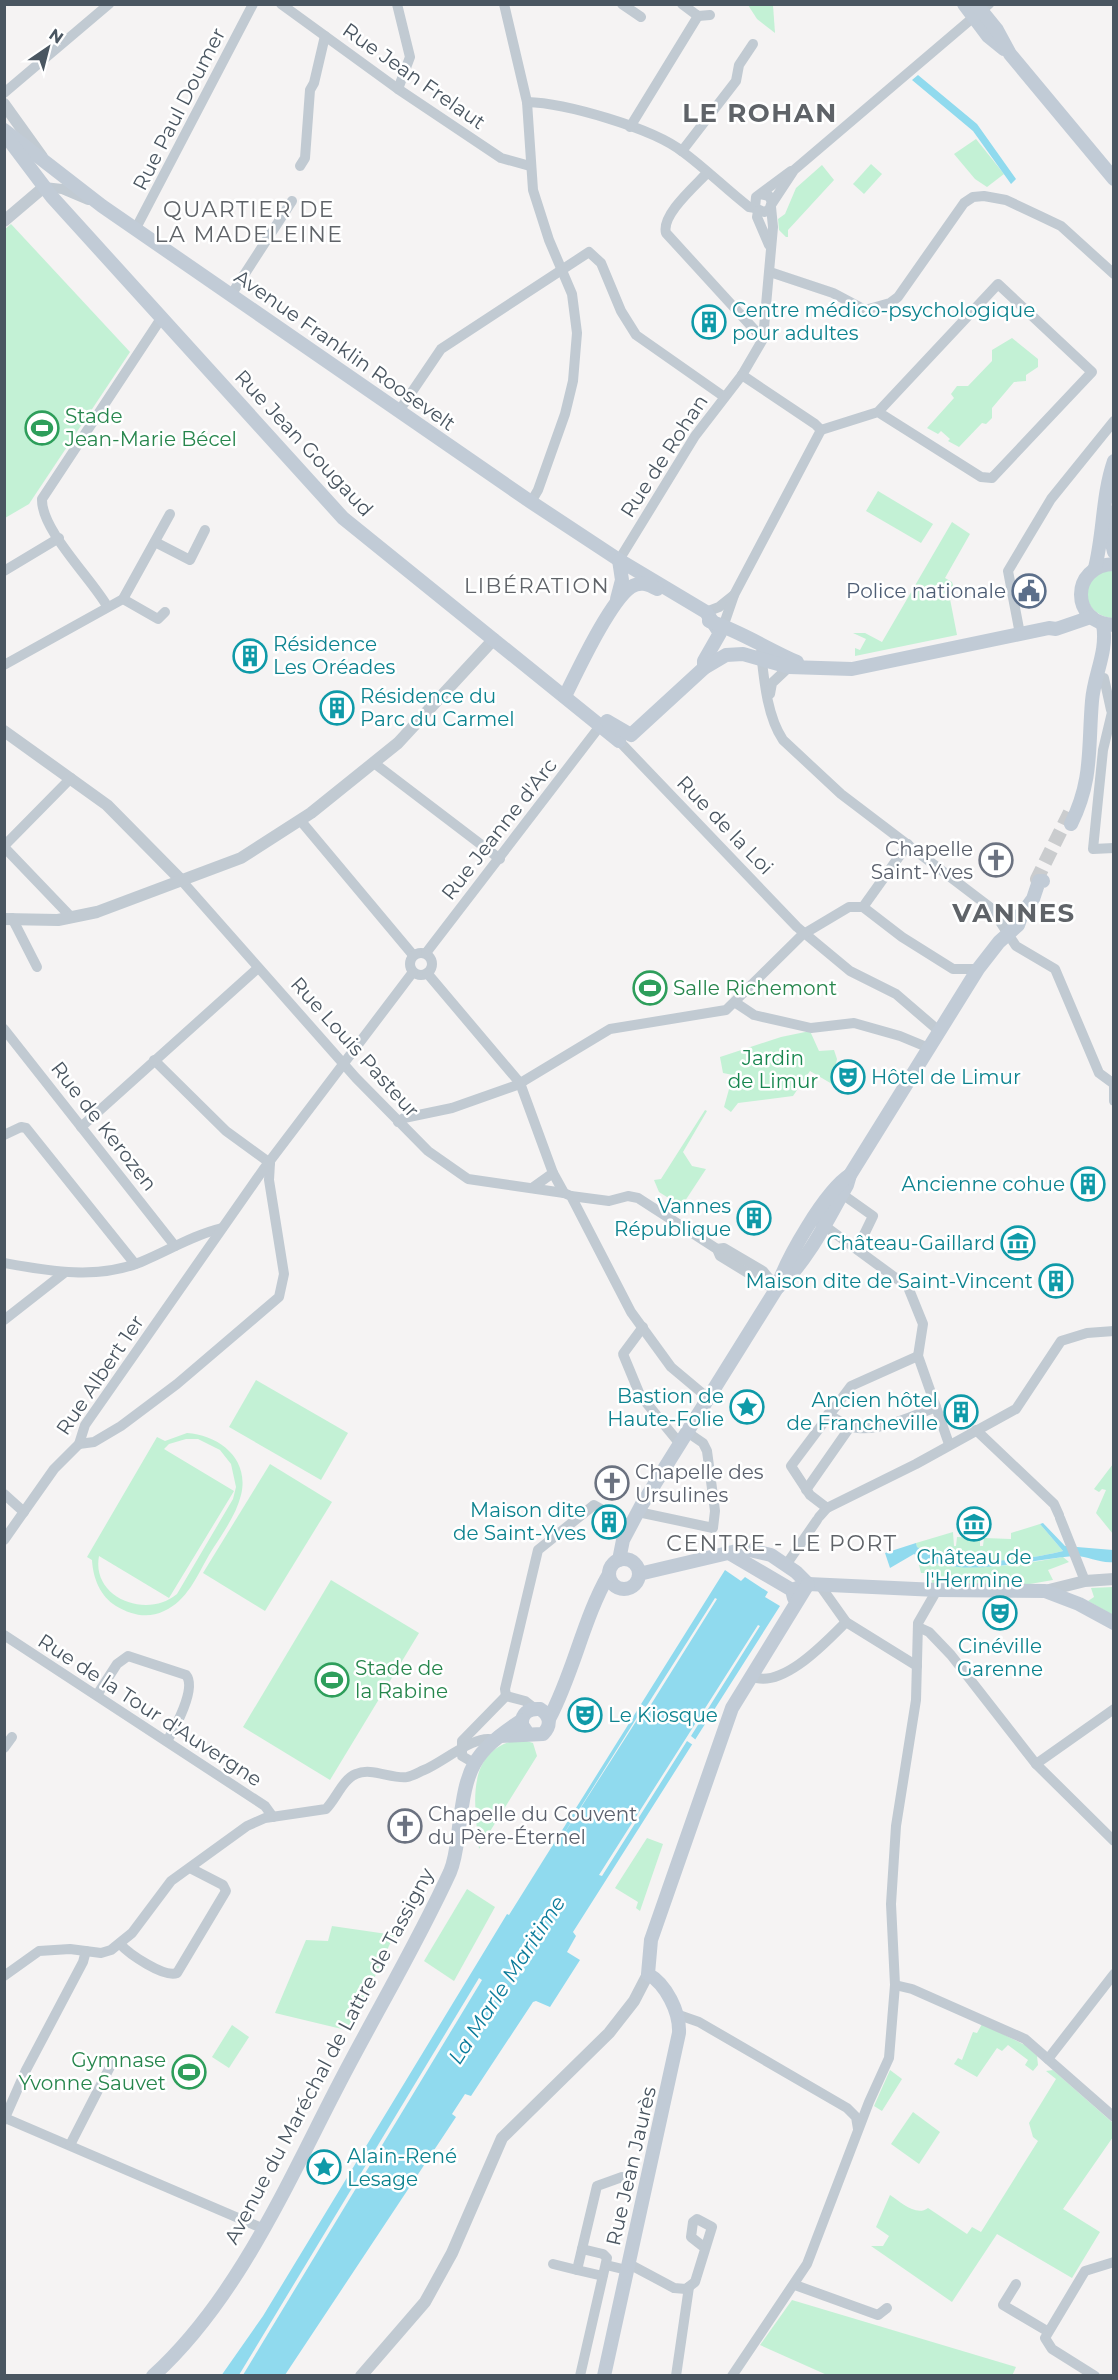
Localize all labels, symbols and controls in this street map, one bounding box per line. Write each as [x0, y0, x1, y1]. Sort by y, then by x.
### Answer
north arrow [18, 18, 78, 78]
street label: Rue Jean Frelaut [338, 18, 490, 134]
street label: Rue Paul Doumer [128, 24, 230, 194]
text: N [46, 25, 67, 48]
district label: LE ROHAN [682, 97, 838, 129]
district label: QUARTIER DE LA MADELEINE [154, 196, 344, 248]
street label: Avenue Franklin Roosevelt [230, 264, 460, 436]
place label: Centre médico-psychologique pour adultes [732, 298, 1035, 345]
building icon: Centre médico-psychologique pour adultes [691, 304, 727, 340]
street label: Rue Jean Gougaud [230, 365, 378, 521]
street label: Rue de Rohan [615, 390, 713, 522]
place label: Stade Jean-Marie Bécel [64, 404, 237, 451]
sports icon: Stade Jean-Marie Bécel [24, 410, 60, 446]
district label: LIBÉRATION [464, 573, 610, 598]
public building icon: Police nationale [1011, 573, 1047, 609]
place label: Police nationale [846, 579, 1006, 603]
place label: Résidence Les Oréades [273, 632, 395, 679]
building icon: Résidence Les Oréades [232, 638, 268, 674]
place label: Résidence du Parc du Carmel [360, 684, 515, 731]
building icon: Résidence du Parc du Carmel [319, 690, 355, 726]
street label: Rue Jeanne d'Arc [436, 753, 562, 905]
street label: Rue de la Loi [672, 771, 778, 879]
place label: Chapelle Saint-Yves [871, 837, 973, 884]
church icon: Chapelle Saint-Yves [978, 842, 1014, 878]
district label: VANNES [951, 897, 1076, 929]
sports icon: Salle Richemont [632, 970, 668, 1006]
street label: Rue Louis Pasteur [286, 972, 424, 1122]
place label: Salle Richemont [673, 976, 837, 1000]
park label: Jardin de Limur [728, 1046, 818, 1093]
street label: Rue de Kerozen [46, 1056, 162, 1196]
theatre icon: Hôtel de Limur [830, 1059, 866, 1095]
place label: Hôtel de Limur [871, 1065, 1021, 1089]
building icon: Ancienne cohue [1070, 1166, 1106, 1202]
place label: Ancienne cohue [902, 1172, 1065, 1196]
place label: Vannes République [614, 1194, 731, 1241]
building icon: Vannes République [736, 1200, 772, 1236]
museum icon: Château-Gaillard [1000, 1225, 1036, 1261]
place label: Château-Gaillard [826, 1231, 995, 1255]
building icon: Maison dite de Saint-Vincent [1038, 1263, 1074, 1299]
place label: Maison dite de Saint-Vincent [746, 1269, 1033, 1293]
street label: Rue Albert 1er [51, 1310, 149, 1440]
place label: Bastion de Haute-Folie [607, 1384, 724, 1431]
place label: Ancien hôtel de Francheville [787, 1388, 938, 1435]
place icon: Bastion de Haute-Folie [729, 1389, 765, 1425]
building icon: Ancien hôtel de Francheville [943, 1394, 979, 1430]
place label: Chapelle des Ursulines [635, 1460, 764, 1507]
church icon: Chapelle des Ursulines [594, 1465, 630, 1501]
place label: Maison dite de Saint-Yves [453, 1498, 586, 1545]
building icon: Maison dite de Saint-Yves [591, 1504, 627, 1540]
museum icon: Château de l'Hermine [956, 1506, 992, 1542]
district label: CENTRE - LE PORT [666, 1530, 898, 1557]
place label: Château de l'Hermine [916, 1545, 1032, 1592]
theatre icon: Cinéville Garenne [982, 1595, 1018, 1631]
street label: Rue de la Tour d'Auvergne [34, 1629, 266, 1791]
place label: Cinéville Garenne [957, 1634, 1043, 1681]
place label: Stade de la Rabine [355, 1656, 448, 1703]
sports icon: Stade de la Rabine [314, 1662, 350, 1698]
theatre icon: Le Kiosque [567, 1697, 603, 1733]
place label: Le Kiosque [608, 1703, 718, 1727]
place label: Chapelle du Couvent du Père-Éternel [428, 1802, 637, 1849]
church icon: Chapelle du Couvent du Père-Éternel [387, 1808, 423, 1844]
street label: Avenue du Maréchal de Lattre de Tassigny [219, 1864, 439, 2248]
water label: La Marle Maritime [443, 1891, 570, 2069]
place label: Gymnase Yvonne Sauvet [18, 2048, 166, 2095]
sports icon: Gymnase Yvonne Sauvet [171, 2054, 207, 2090]
street label: Rue Jean Jaurès [601, 2084, 661, 2248]
place label: Alain-René Lesage [347, 2144, 457, 2191]
place icon: Alain-René Lesage [306, 2149, 342, 2185]

